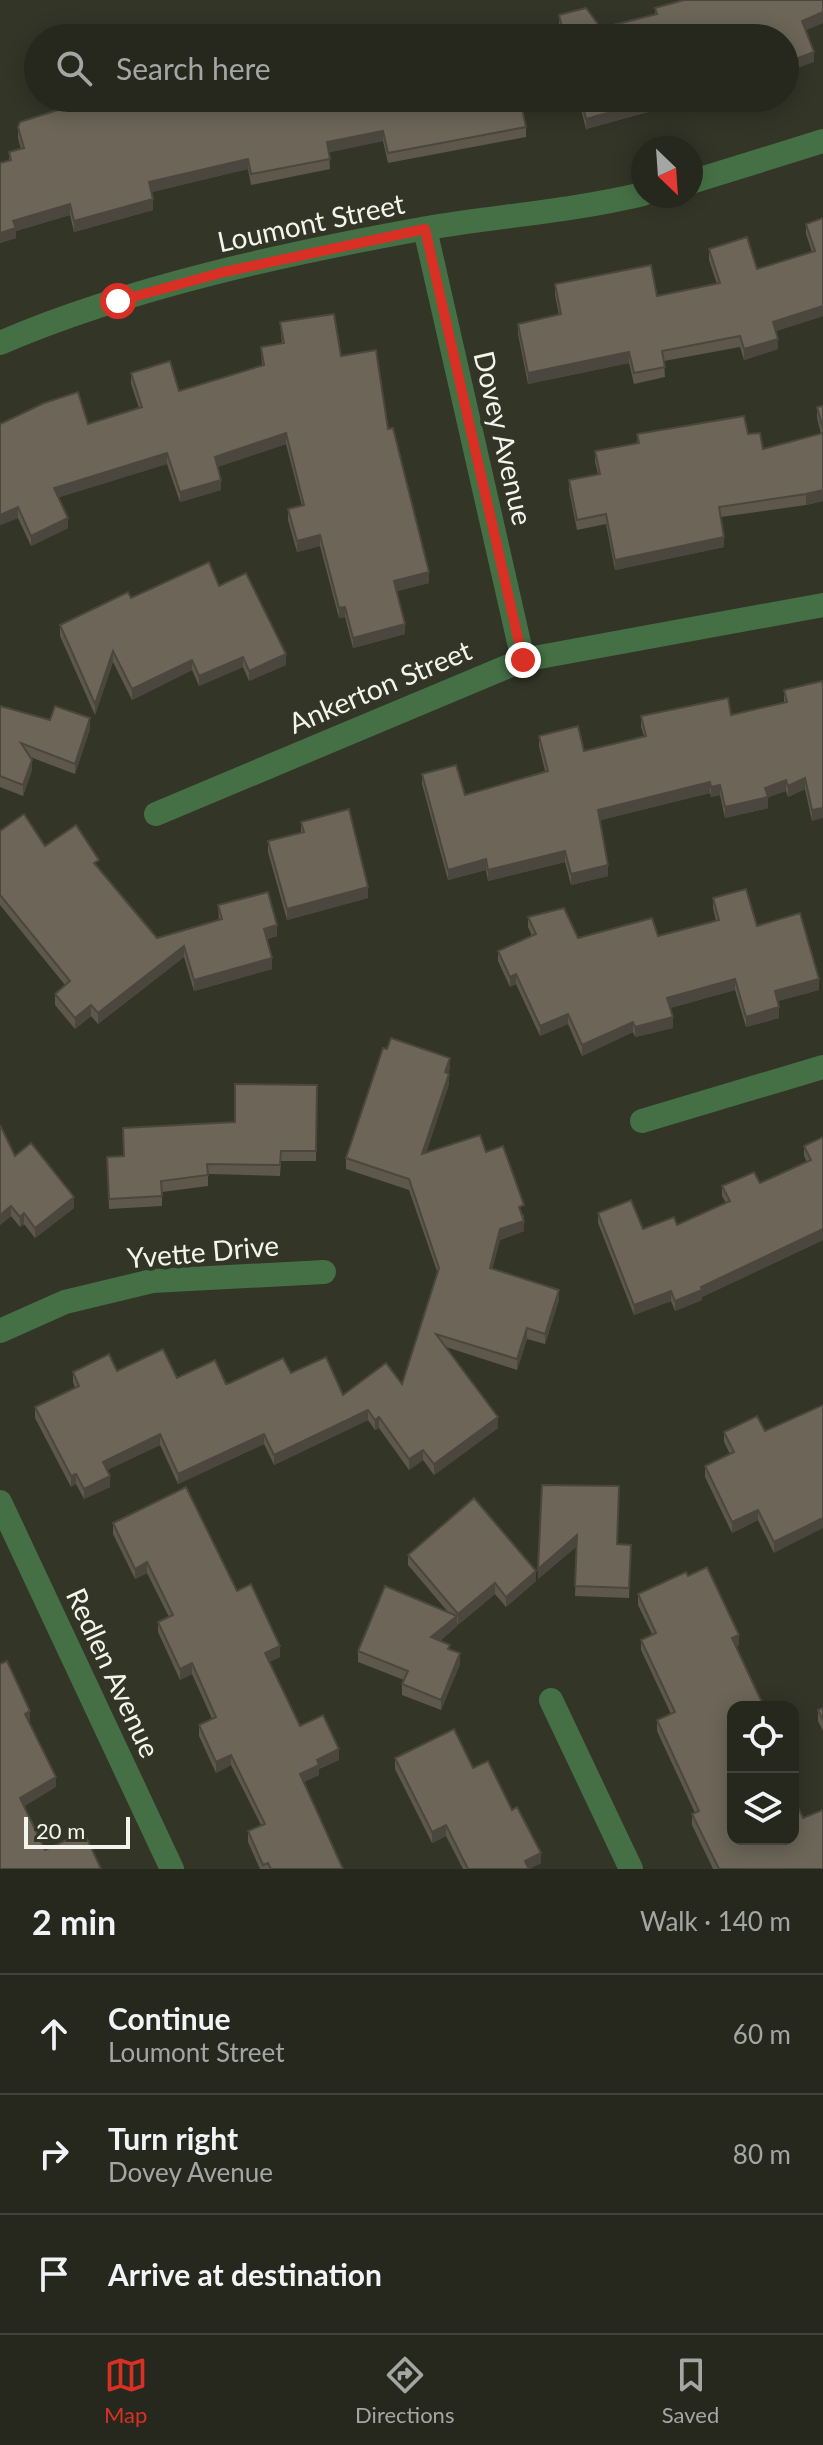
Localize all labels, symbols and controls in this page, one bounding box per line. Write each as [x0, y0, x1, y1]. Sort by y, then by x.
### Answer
search box [24, 24, 799, 112]
icon: search [52, 46, 96, 90]
text: Search here [116, 50, 271, 86]
north arrow [631, 136, 703, 208]
street label: Loumont Street [214, 186, 407, 258]
route start [100, 283, 136, 319]
street label: Dovey Avenue [467, 347, 541, 528]
street label: Ankerton Street [283, 632, 476, 740]
route end [505, 642, 541, 678]
street label: Yvette Drive [126, 1227, 280, 1275]
street label: Redlen Avenue [60, 1582, 168, 1763]
map controls [727, 1701, 799, 1845]
button: locate [727, 1701, 799, 1773]
button: layers [727, 1773, 799, 1845]
scale bar [24, 1813, 130, 1849]
text: 20 m [36, 1817, 85, 1844]
text: 2 min [32, 1901, 116, 1942]
text: Walk · 140 m [640, 1905, 791, 1937]
text: Continue [108, 2000, 231, 2036]
icon: ahead [32, 2012, 76, 2056]
text: 60 m [733, 2018, 791, 2050]
text: Loumont Street [108, 2036, 285, 2068]
text: Turn right [108, 2120, 238, 2156]
icon: right [32, 2132, 76, 2176]
text: 80 m [733, 2138, 791, 2170]
text: Dovey Avenue [108, 2156, 273, 2188]
icon: arrive [32, 2252, 76, 2296]
text: Arrive at destination [108, 2256, 382, 2292]
tab: Map [104, 2353, 148, 2428]
tab: Directions [355, 2353, 454, 2428]
tab: Saved [662, 2353, 719, 2428]

